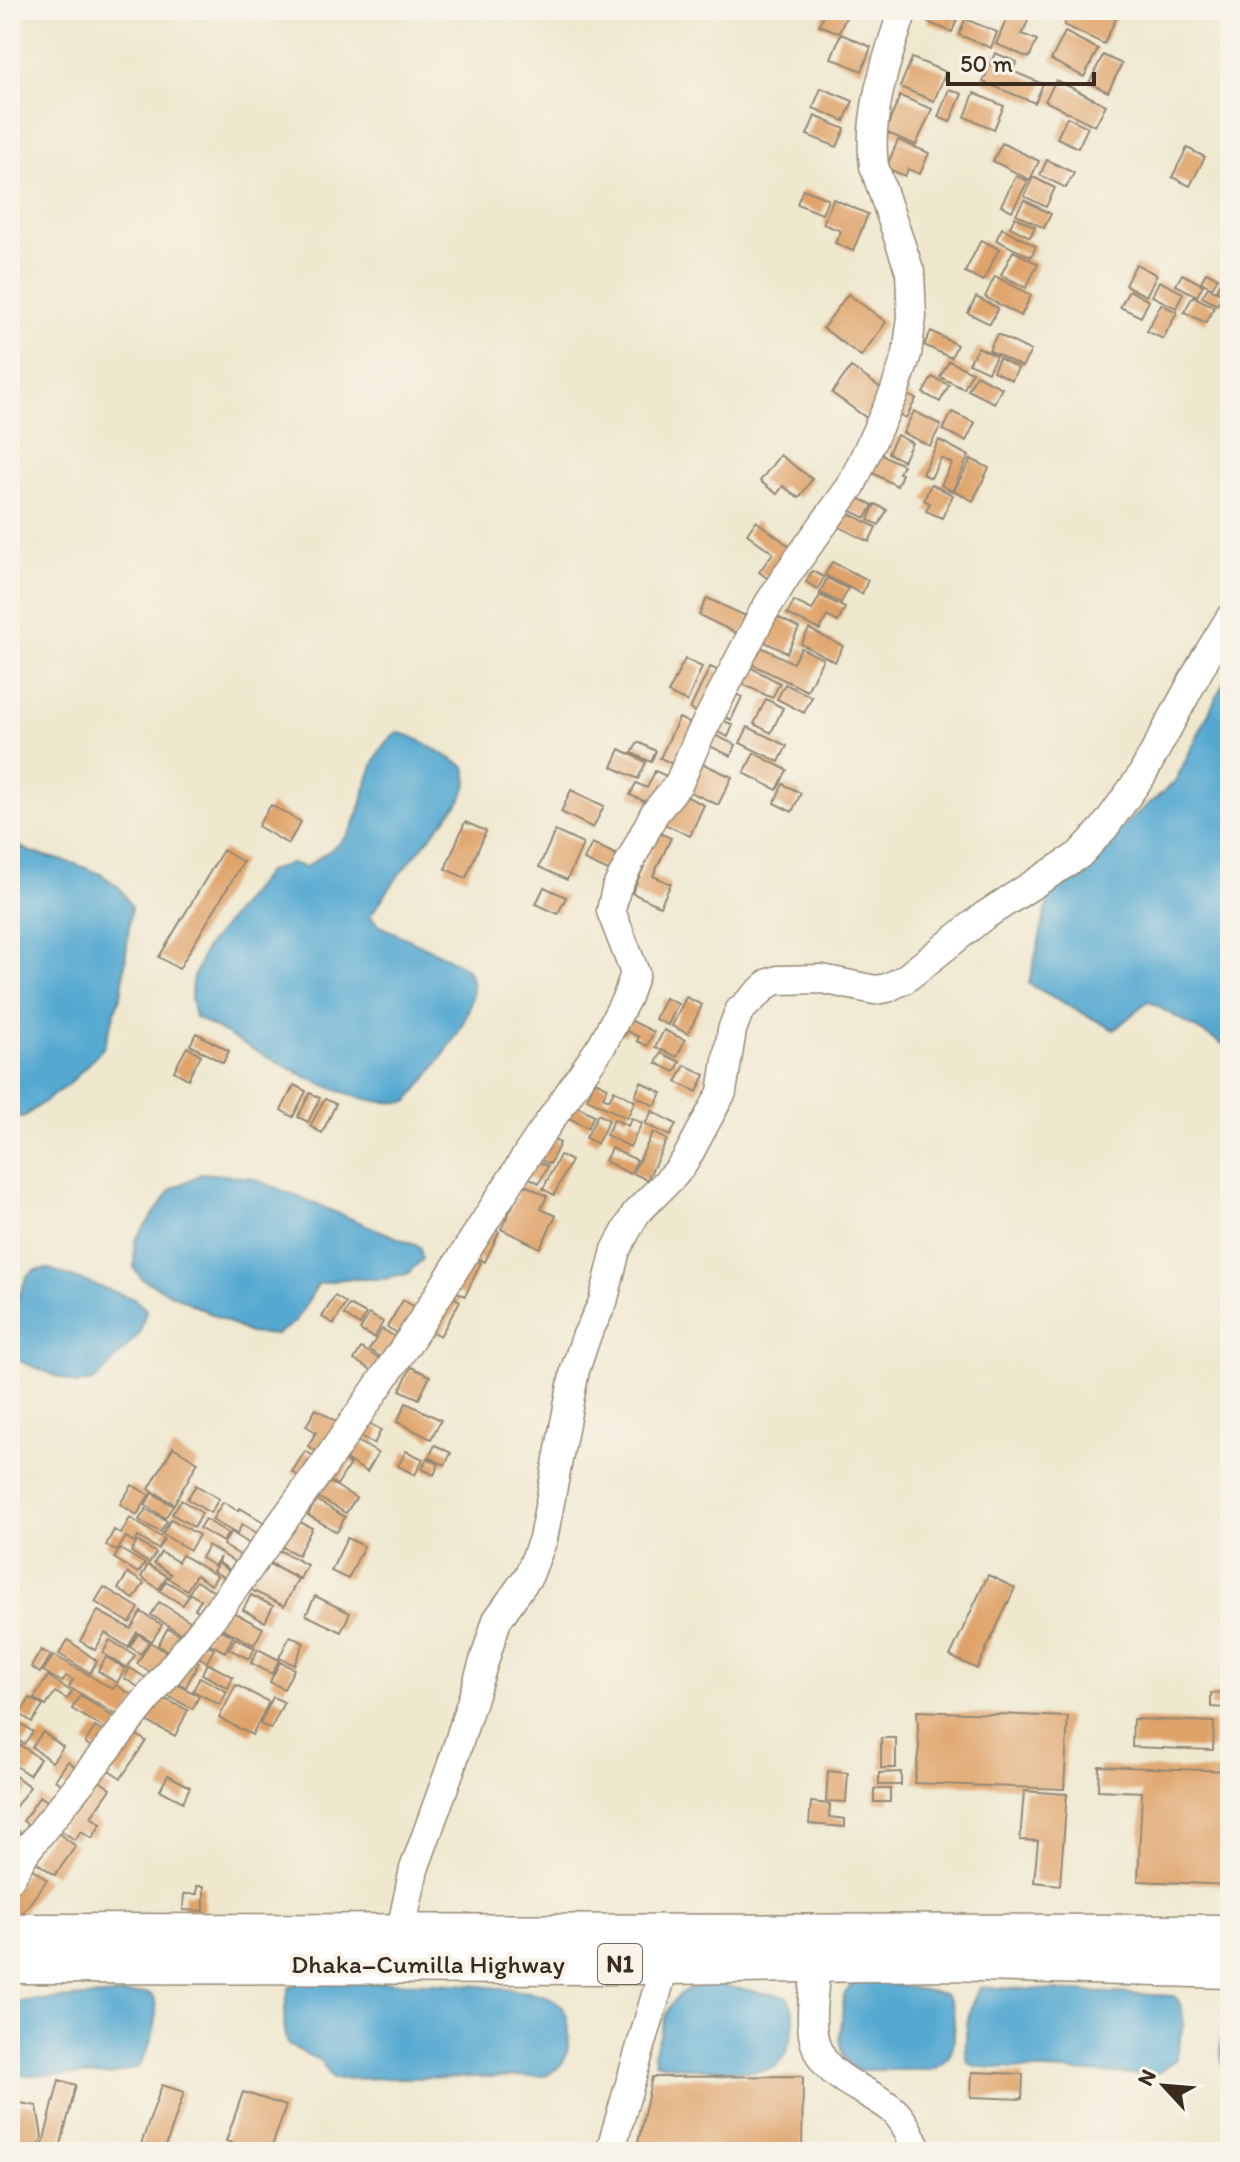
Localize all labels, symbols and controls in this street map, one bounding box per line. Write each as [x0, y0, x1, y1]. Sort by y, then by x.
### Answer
scale bar [948, 36, 1094, 86]
text: 50 m [960, 49, 1013, 78]
road number: N1 [598, 1944, 642, 1984]
street label: Dhaka–Cumilla Highway [291, 1948, 565, 1980]
north arrow [1124, 2046, 1204, 2126]
text: N [1131, 2065, 1162, 2090]

